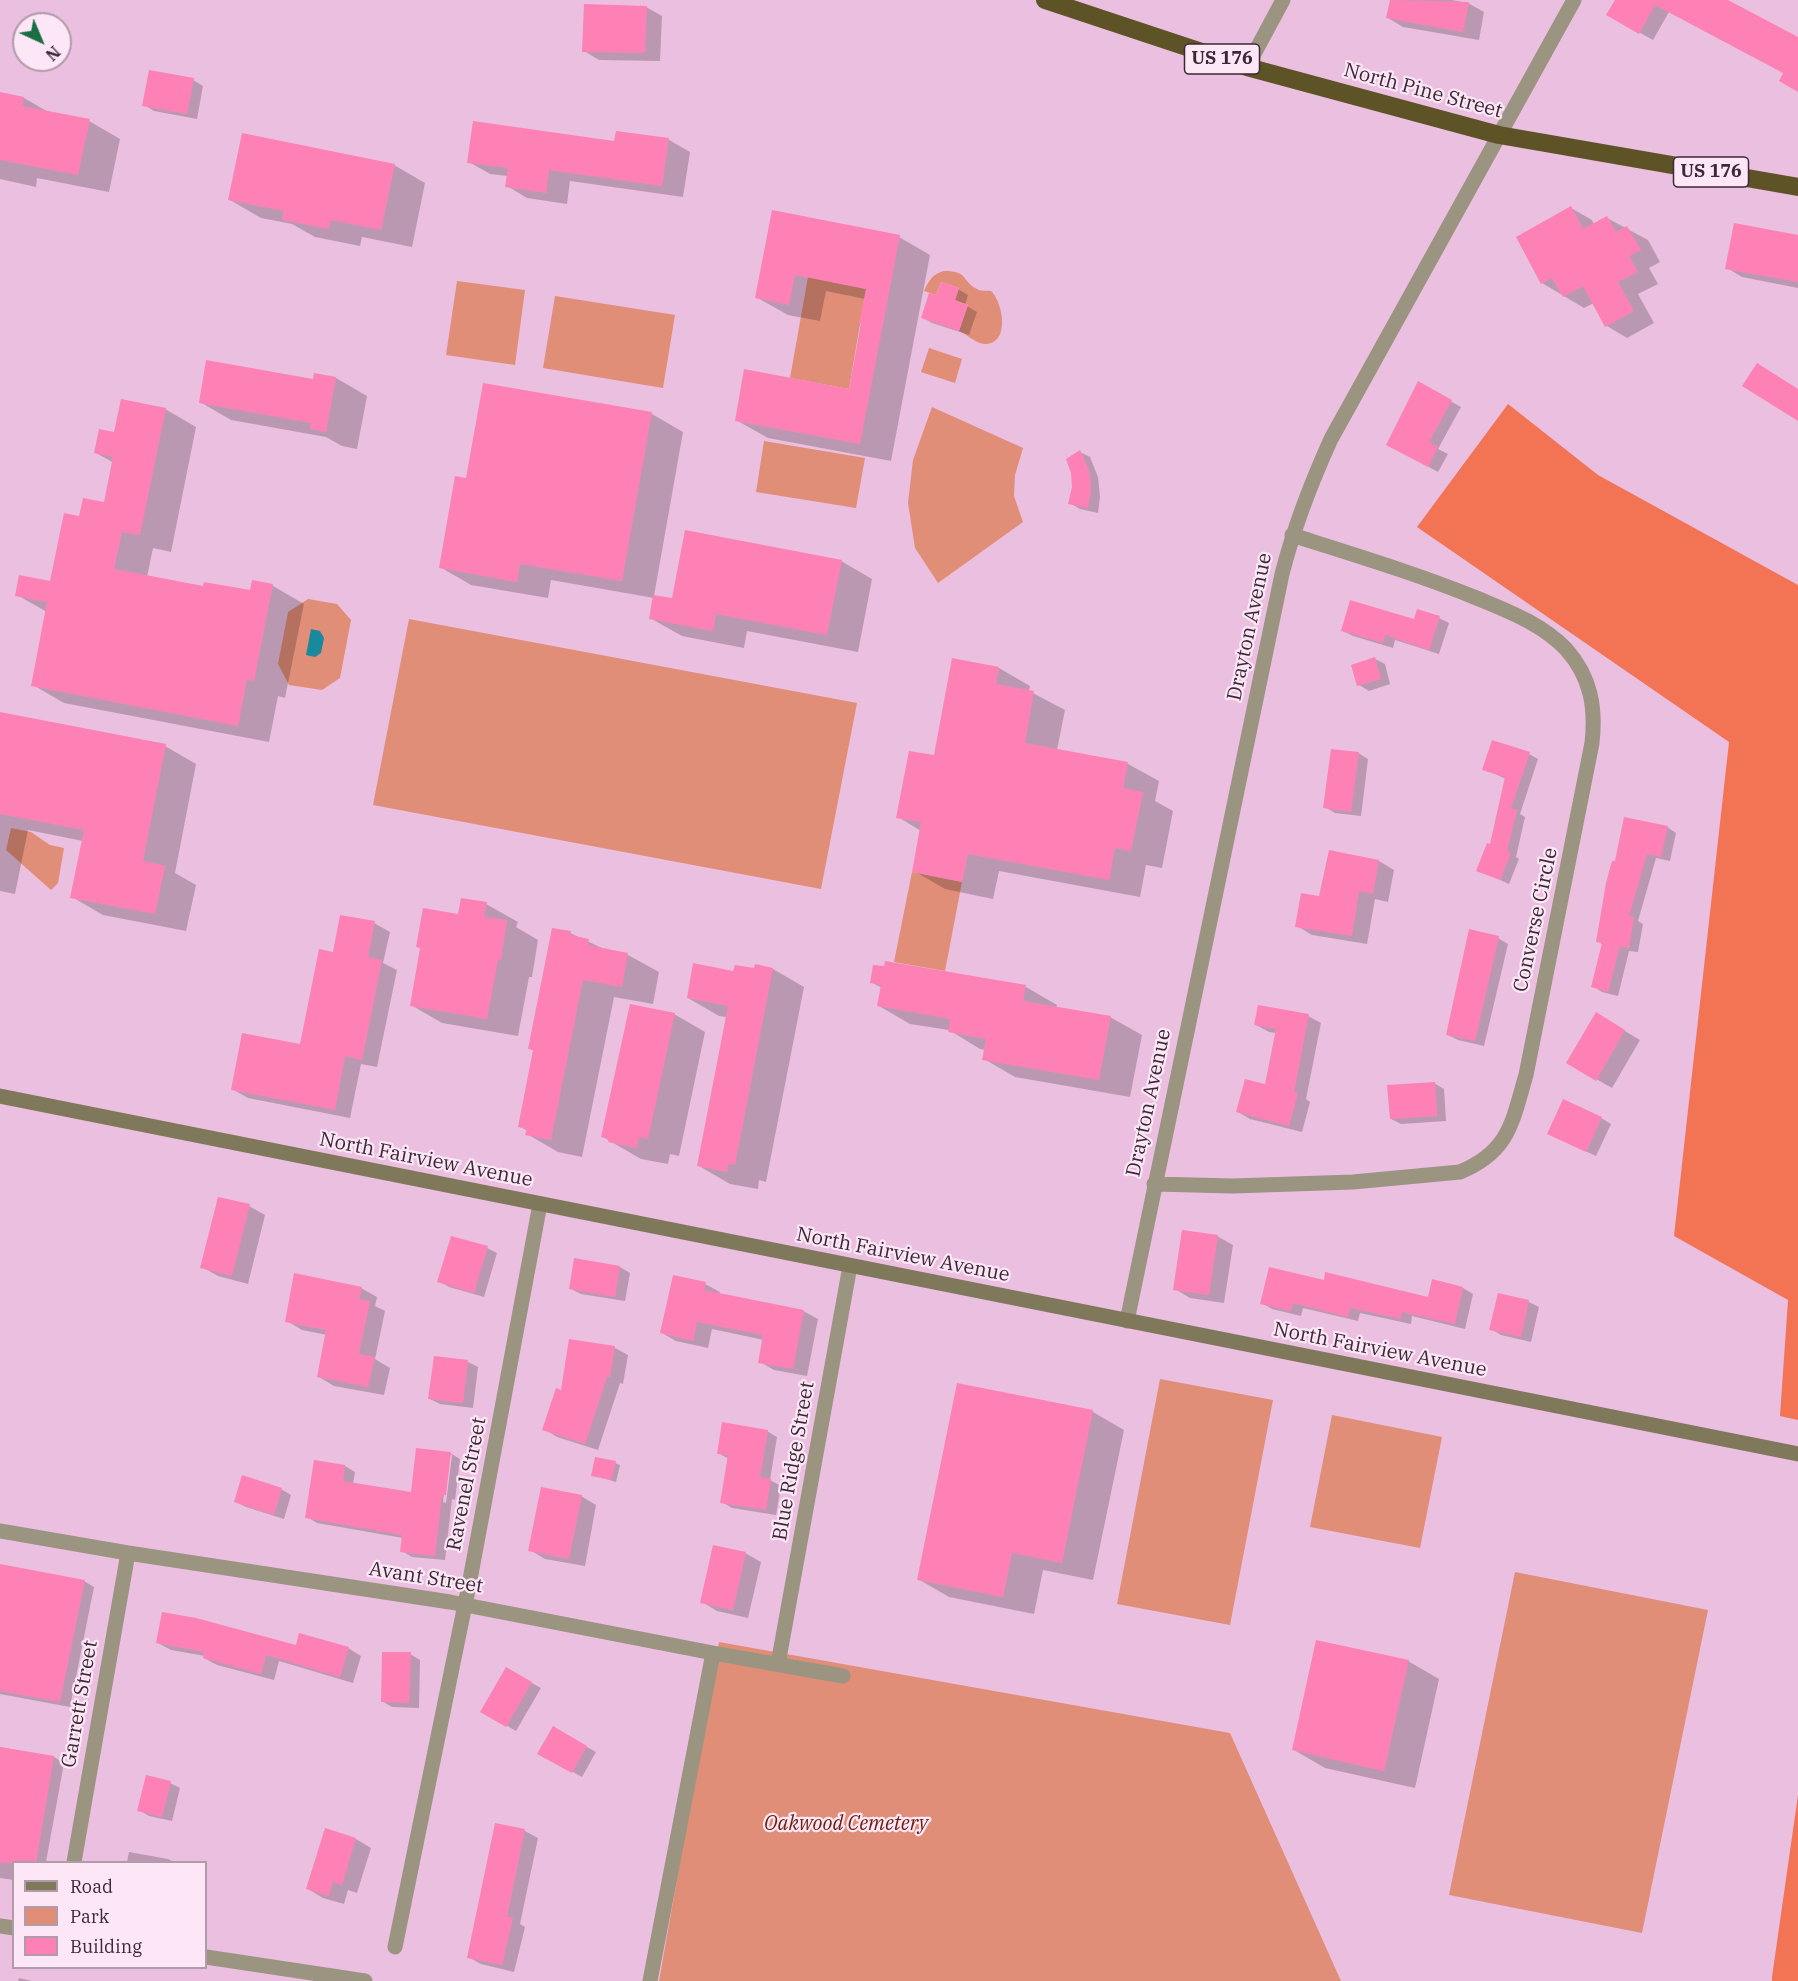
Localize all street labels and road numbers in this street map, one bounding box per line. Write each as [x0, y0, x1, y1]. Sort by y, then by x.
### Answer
road number: US 176 [1184, 44, 1260, 74]
street label: North Pine Street [1341, 58, 1505, 124]
road number: US 176 [1674, 157, 1748, 187]
street label: Drayton Avenue [1223, 551, 1277, 703]
street label: Converse Circle [1509, 846, 1563, 994]
street label: Drayton Avenue [1122, 1027, 1176, 1179]
street label: North Fairview Avenue [317, 1128, 535, 1192]
street label: North Fairview Avenue [794, 1223, 1012, 1287]
street label: North Fairview Avenue [1271, 1318, 1489, 1382]
street label: Blue Ridge Street [768, 1379, 820, 1543]
street label: Ravenel Street [442, 1415, 492, 1553]
street label: Avant Street [367, 1557, 485, 1599]
street label: Garrett Street [57, 1639, 103, 1769]

